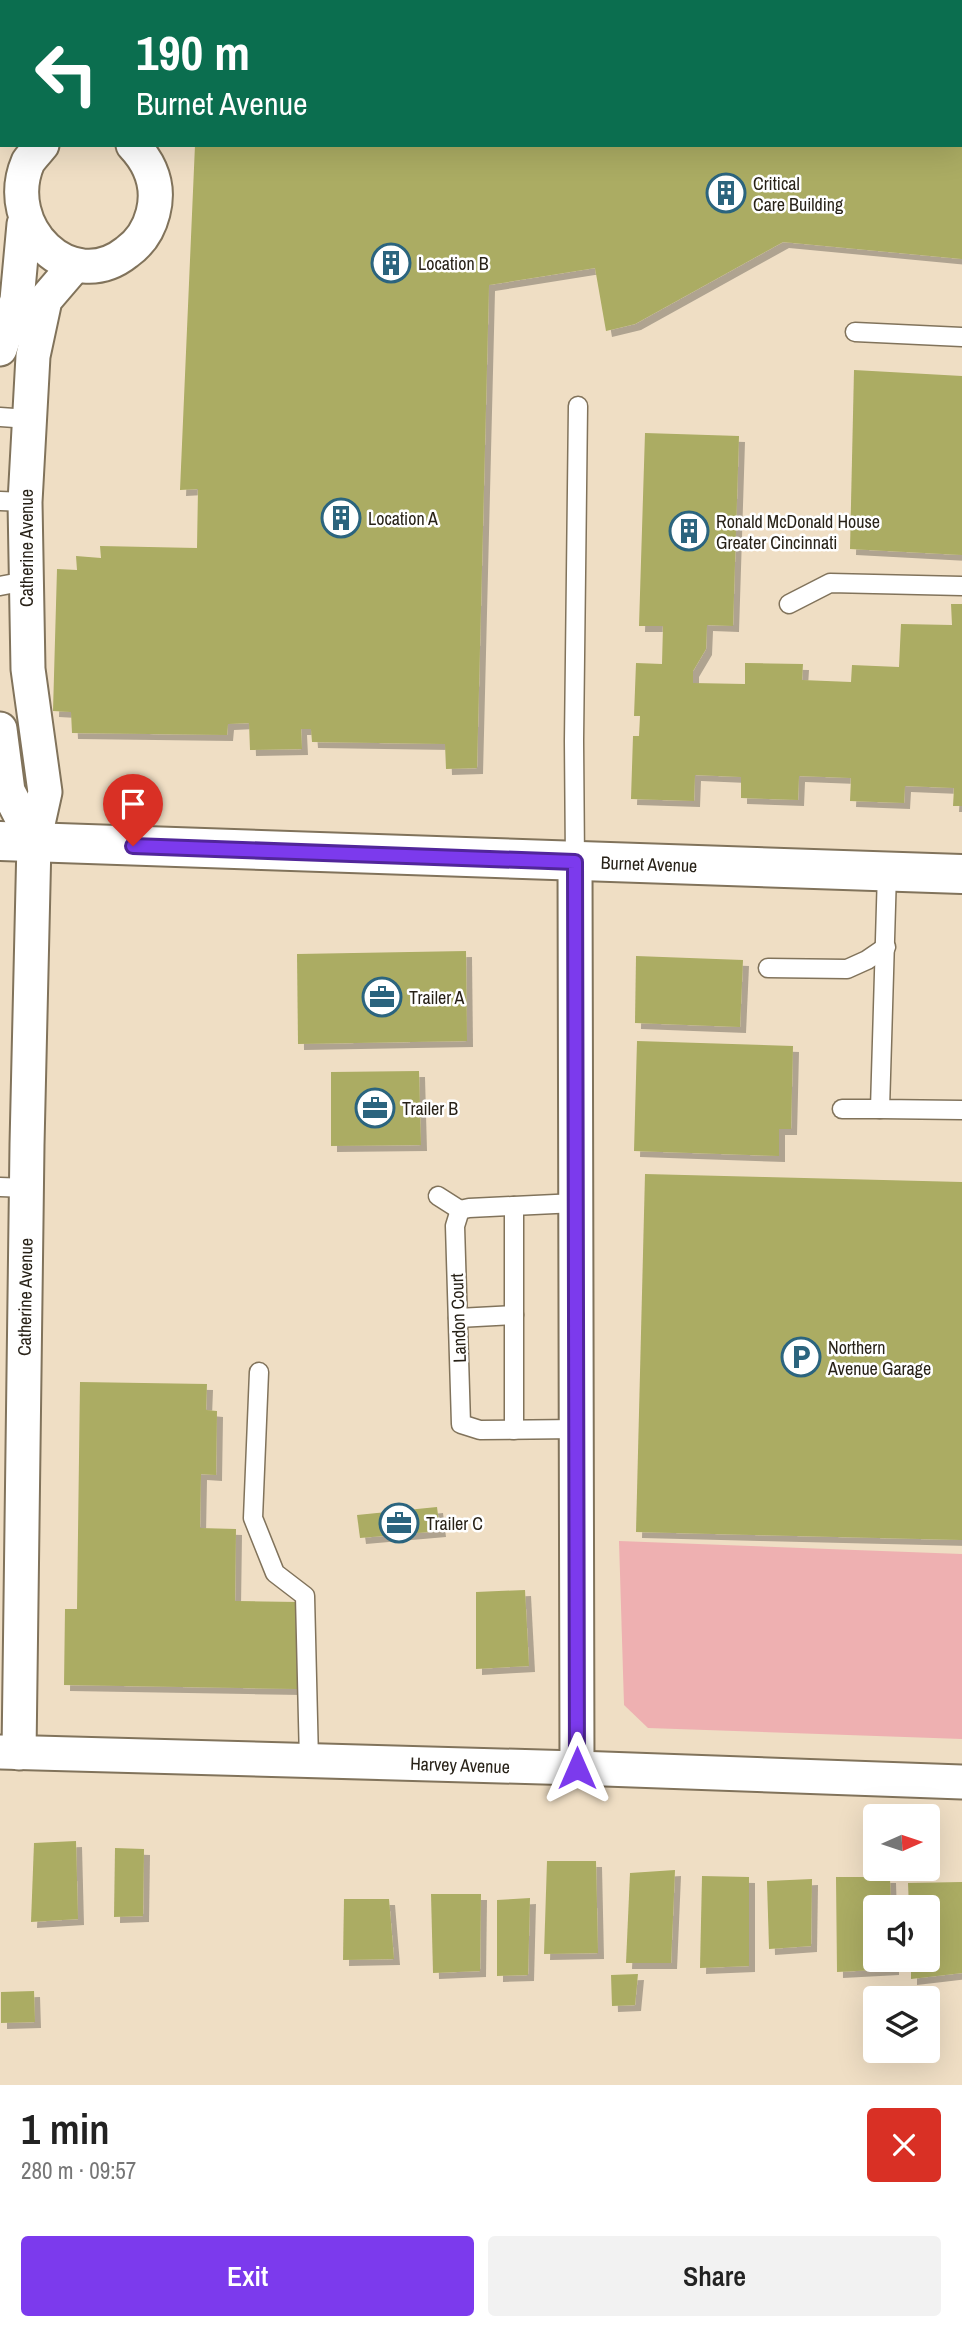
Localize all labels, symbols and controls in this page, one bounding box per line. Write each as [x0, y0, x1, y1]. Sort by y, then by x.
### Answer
text: 190 m [136, 19, 250, 85]
icon: left [21, 28, 112, 119]
text: Burnet Avenue [136, 82, 308, 125]
place label: Critical Care Building [753, 171, 844, 217]
building icon: Critical Care Building [705, 172, 747, 214]
building icon: Location B [370, 242, 412, 284]
place label: Location B [418, 251, 489, 276]
street label: Catherine Avenue [14, 489, 39, 607]
building icon: Location A [320, 497, 362, 539]
place label: Location A [368, 506, 438, 531]
place label: Ronald McDonald House Greater Cincinnati [716, 509, 880, 555]
building icon: Ronald McDonald House Greater Cincinnati [668, 510, 710, 552]
pin [103, 774, 163, 846]
icon: arrive [114, 785, 152, 823]
street label: Burnet Avenue [600, 850, 698, 878]
office icon: Trailer A [361, 976, 403, 1018]
place label: Trailer A [409, 985, 464, 1010]
office icon: Trailer B [354, 1087, 396, 1129]
place label: Trailer B [402, 1096, 458, 1121]
street label: Catherine Avenue [11, 1238, 39, 1356]
street label: Landon Court [444, 1273, 472, 1363]
place label: Northern Avenue Garage [827, 1335, 931, 1381]
parking icon: Northern Avenue Garage [780, 1336, 822, 1378]
office icon: Trailer C [378, 1502, 420, 1544]
place label: Trailer C [426, 1511, 483, 1536]
position arrow [540, 1731, 614, 1805]
street label: Harvey Avenue [410, 1751, 510, 1779]
north arrow [863, 1804, 940, 1881]
map controls [863, 1804, 940, 2063]
button: sound [863, 1895, 940, 1972]
button: layers [863, 1986, 940, 2063]
text: 1 min [21, 2101, 110, 2157]
button: close [867, 2108, 941, 2182]
text: 280 m · 09:57 [21, 2155, 136, 2186]
button: Exit [21, 2236, 474, 2316]
button: Share [488, 2236, 941, 2316]

